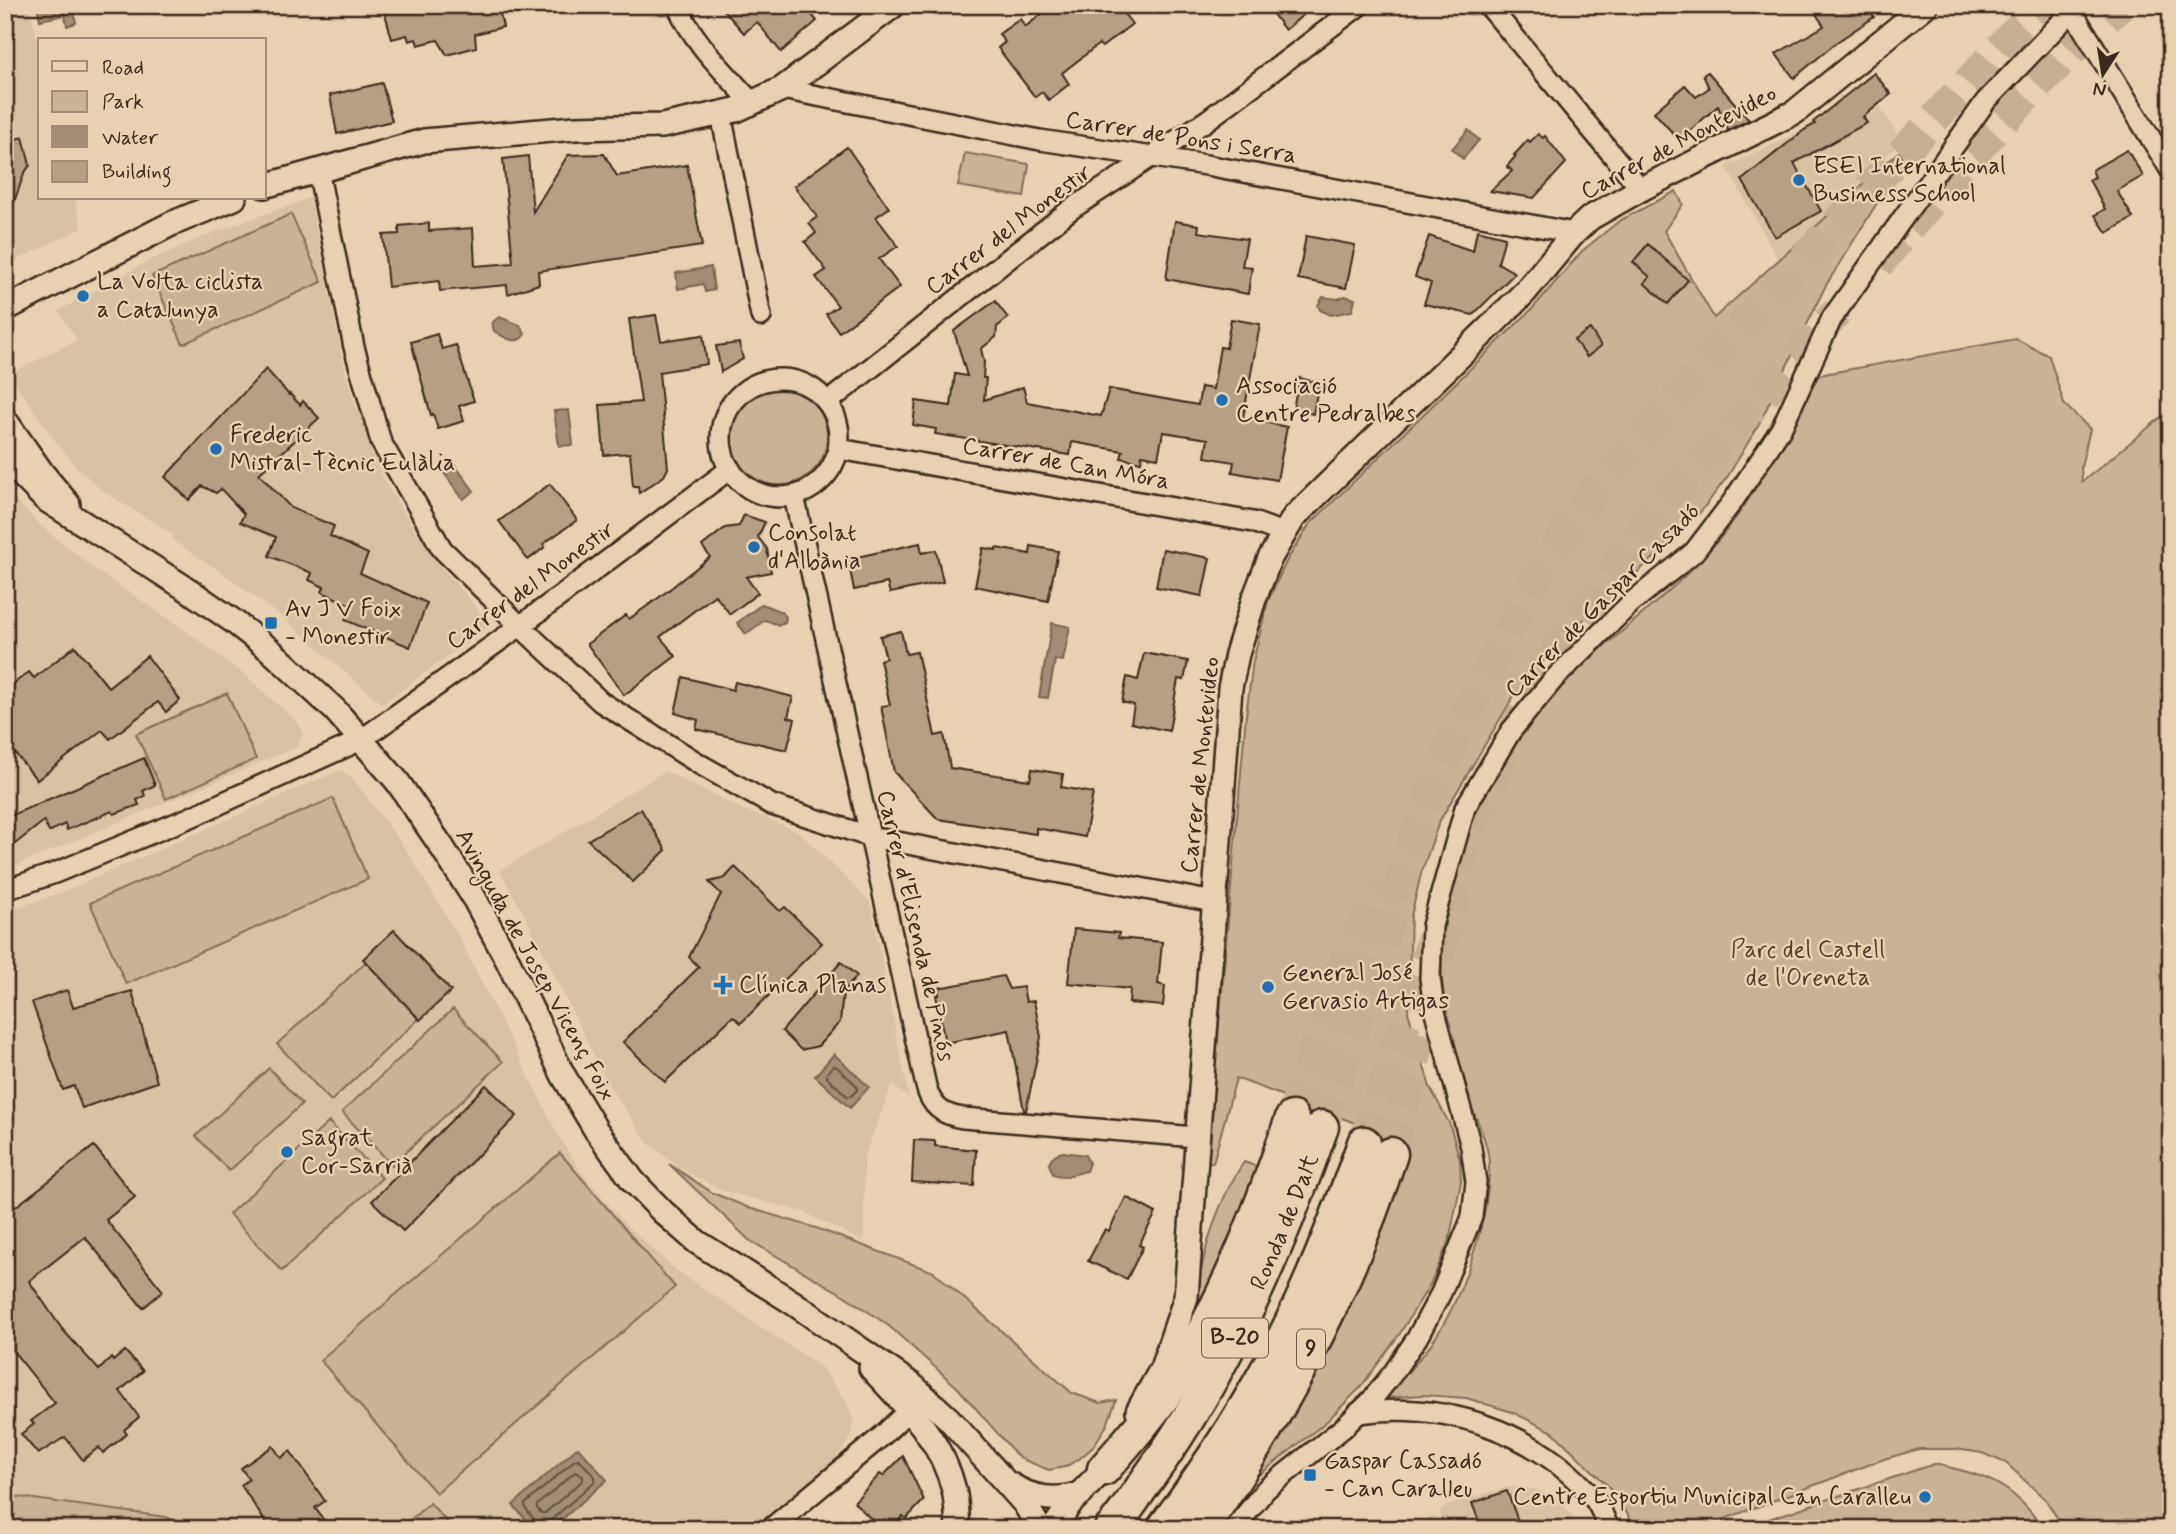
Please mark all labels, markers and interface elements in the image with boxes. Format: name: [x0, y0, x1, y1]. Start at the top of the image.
legend: [38, 38, 266, 200]
north arrow: [2068, 38, 2138, 108]
text: Road: [102, 54, 144, 82]
text: N: [2091, 76, 2109, 103]
street label: Carrer de Montevideo: [1576, 78, 1782, 208]
text: Park: [102, 88, 144, 116]
street label: Carrer de Pons i Serra: [1063, 104, 1299, 172]
text: Water: [102, 124, 158, 152]
place label: ESEI International Business School: [1813, 151, 2006, 210]
street label: Carrer del Monestir: [920, 157, 1098, 303]
text: Building: [102, 158, 172, 188]
marker: ESEI International Business School: [1791, 172, 1807, 188]
place label: La Volta ciclista a Catalunya: [97, 267, 263, 326]
marker: La Volta ciclista a Catalunya: [75, 288, 91, 304]
place label: Associació Centre Pedralbes: [1236, 371, 1416, 430]
marker: Associació Centre Pedralbes: [1214, 392, 1230, 408]
place label: Frederic Mistral-Tècnic Eulàlia: [230, 420, 455, 479]
street label: Carrer de Can Móra: [960, 431, 1172, 497]
marker: Frederic Mistral-Tècnic Eulàlia: [208, 441, 224, 457]
street label: Carrer de Gaspar Casadó: [1499, 497, 1707, 705]
street label: Carrer del Monestir: [441, 515, 621, 657]
place label: Consolat d'Albània: [768, 518, 861, 577]
marker: Consolat d'Albània: [746, 539, 762, 555]
place label: Av J V Foix - Monestir: [285, 594, 401, 653]
marker: Av J V Foix - Monestir: [263, 615, 279, 631]
street label: Carrer de Montevideo: [1174, 655, 1228, 875]
street label: Carrer d'Elisenda de Pinós: [869, 787, 961, 1065]
street label: Avinguda de Josep Vicenç Foix: [446, 824, 623, 1107]
park label: Parc del Castell de l'Oreneta: [1731, 935, 1885, 994]
place label: General José Gervasio Artigas: [1282, 958, 1449, 1017]
place label: Clínica Planas: [739, 970, 887, 1001]
marker: Clínica Planas: [713, 975, 733, 995]
marker: General José Gervasio Artigas: [1260, 979, 1276, 995]
place label: Sagrat Cor-Sarrià: [301, 1123, 413, 1182]
marker: Sagrat Cor-Sarrià: [279, 1144, 295, 1160]
street label: Ronda de Dalt: [1243, 1150, 1326, 1295]
road number: B-20: [1202, 1318, 1268, 1358]
road number: 9: [1297, 1330, 1325, 1368]
place label: Gaspar Cassadó - Can Caralleu: [1324, 1446, 1482, 1505]
marker: Gaspar Cassadó - Can Caralleu: [1302, 1467, 1318, 1483]
place label: Centre Esportiu Municipal Can Caralleu: [1513, 1482, 1911, 1513]
marker: Centre Esportiu Municipal Can Caralleu: [1917, 1489, 1933, 1505]

